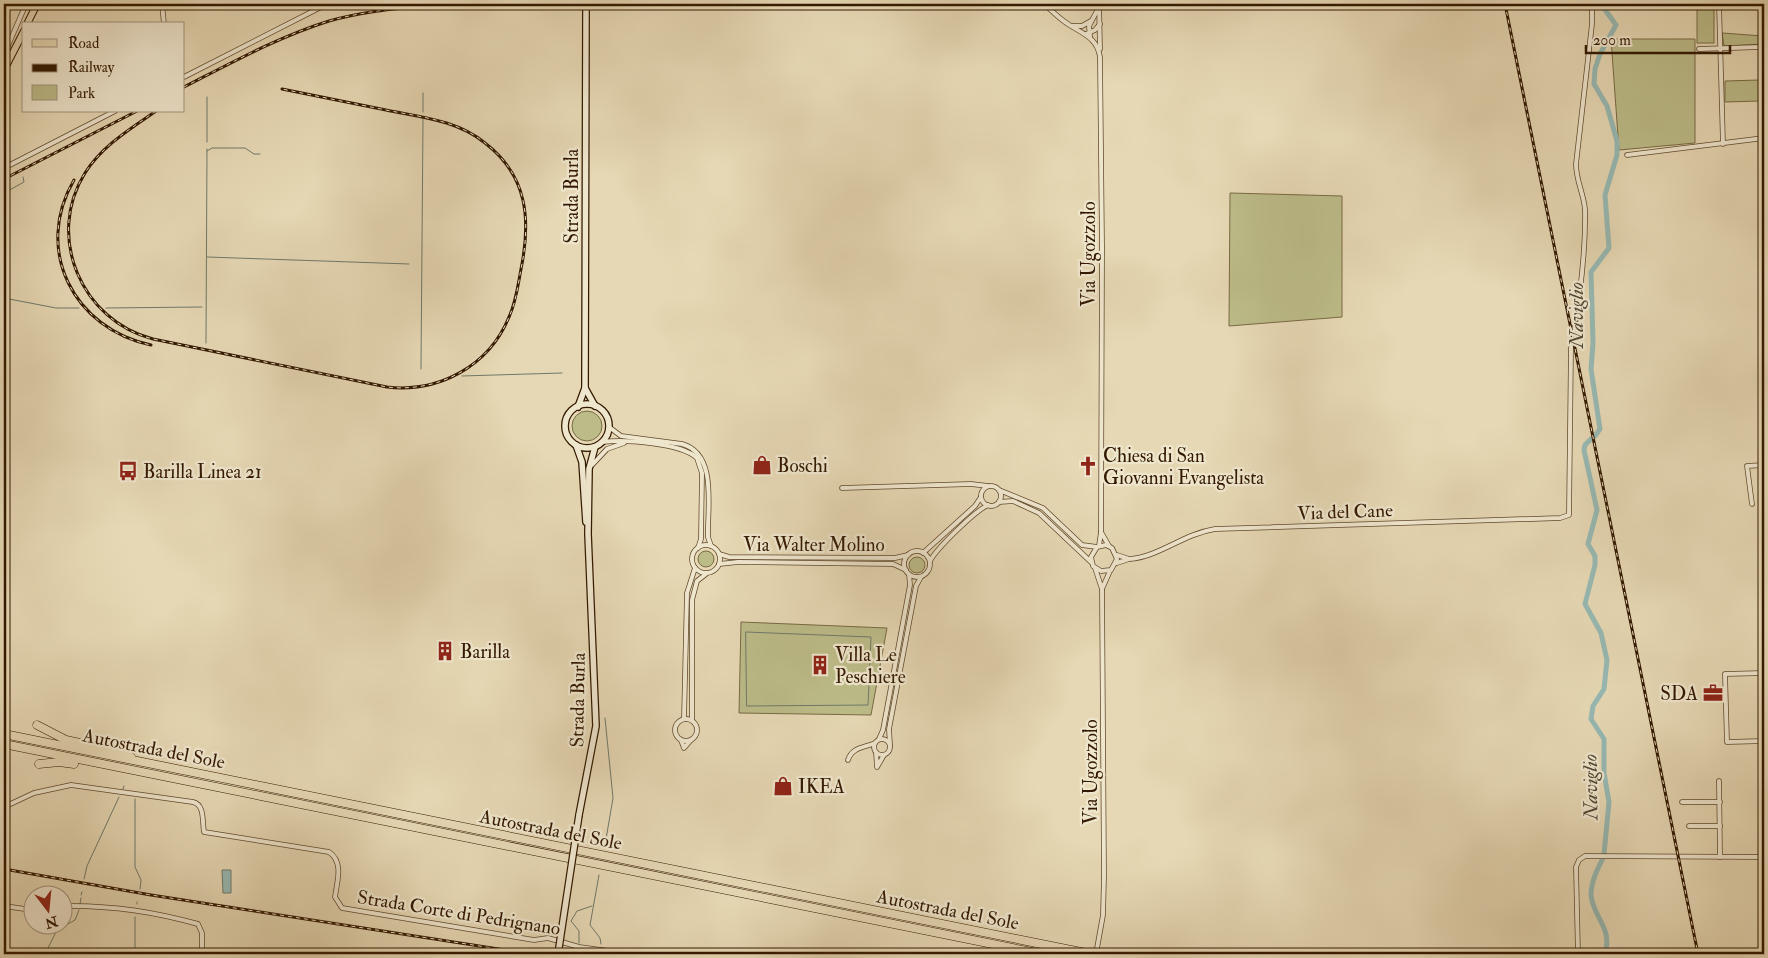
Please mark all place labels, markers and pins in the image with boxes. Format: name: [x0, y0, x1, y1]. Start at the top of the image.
place label: Chiesa di San Giovanni Evangelista: [1103, 444, 1264, 490]
shop icon: Boschi: [751, 454, 773, 476]
place label: Boschi: [777, 454, 828, 478]
church icon: Chiesa di San Giovanni Evangelista: [1077, 455, 1099, 477]
bus stop icon: Barilla Linea 21: [117, 460, 139, 482]
place label: Barilla Linea 21: [143, 460, 262, 484]
building icon: Barilla: [434, 640, 456, 662]
place label: Barilla: [460, 640, 510, 664]
place label: Villa Le Peschiere: [835, 643, 906, 689]
building icon: Villa Le Peschiere: [809, 654, 831, 676]
place label: SDA: [1660, 682, 1698, 706]
office icon: SDA: [1702, 682, 1724, 704]
shop icon: IKEA: [772, 775, 794, 797]
place label: IKEA: [798, 775, 845, 799]

